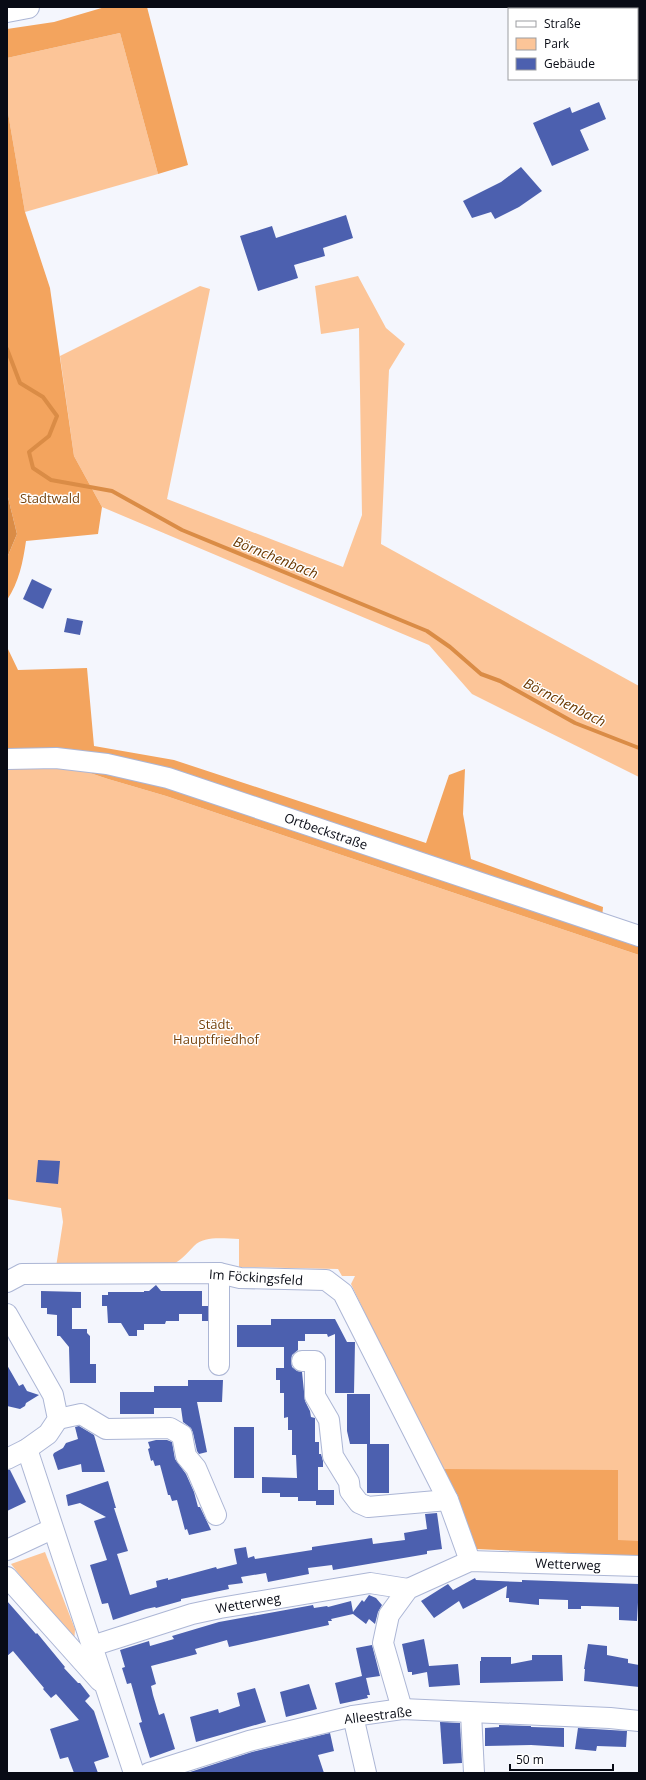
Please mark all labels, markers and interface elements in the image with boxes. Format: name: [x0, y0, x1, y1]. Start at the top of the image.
legend: [508, 8, 638, 80]
text: Straße: [544, 15, 581, 32]
text: Park: [544, 35, 570, 52]
text: Gebäude: [544, 55, 595, 72]
park label: Stadtwald: [20, 489, 80, 507]
water label: Börnchenbach: [231, 531, 321, 583]
water label: Börnchenbach: [521, 673, 609, 731]
street label: Ortbeckstraße: [282, 808, 370, 854]
park label: Städt. Hauptfriedhof: [173, 1015, 260, 1048]
street label: Im Föckingsfeld: [208, 1265, 304, 1289]
street label: Wetterweg: [535, 1554, 601, 1574]
street label: Wetterweg: [214, 1588, 282, 1618]
street label: Alleestraße: [343, 1702, 413, 1728]
scale bar: [510, 1746, 613, 1772]
text: 50 m: [516, 1751, 544, 1768]

